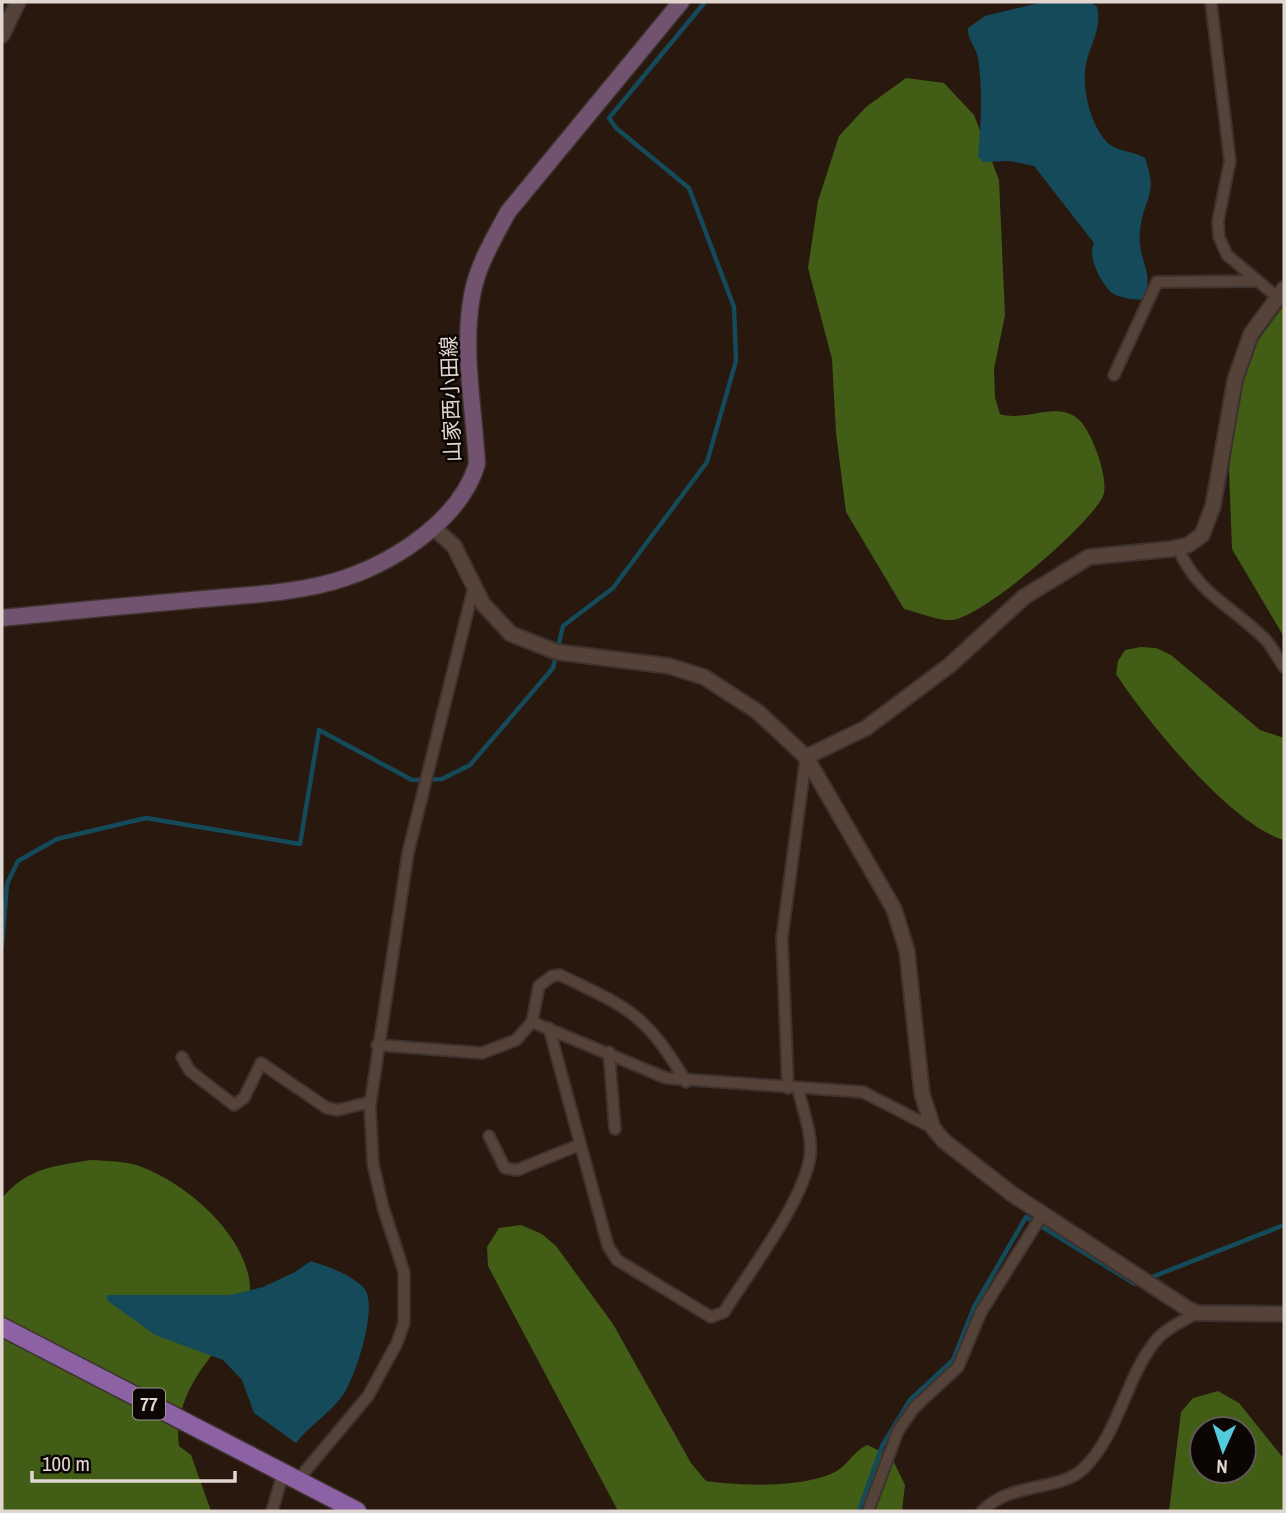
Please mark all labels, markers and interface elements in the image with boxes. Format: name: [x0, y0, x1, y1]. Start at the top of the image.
street label: 山家西小田線: [434, 336, 467, 462]
road number: 77: [133, 1388, 165, 1420]
north arrow: [1188, 1415, 1258, 1485]
scale bar: [32, 1440, 234, 1484]
text: 100 m: [42, 1449, 90, 1478]
text: N: [1216, 1454, 1228, 1480]

